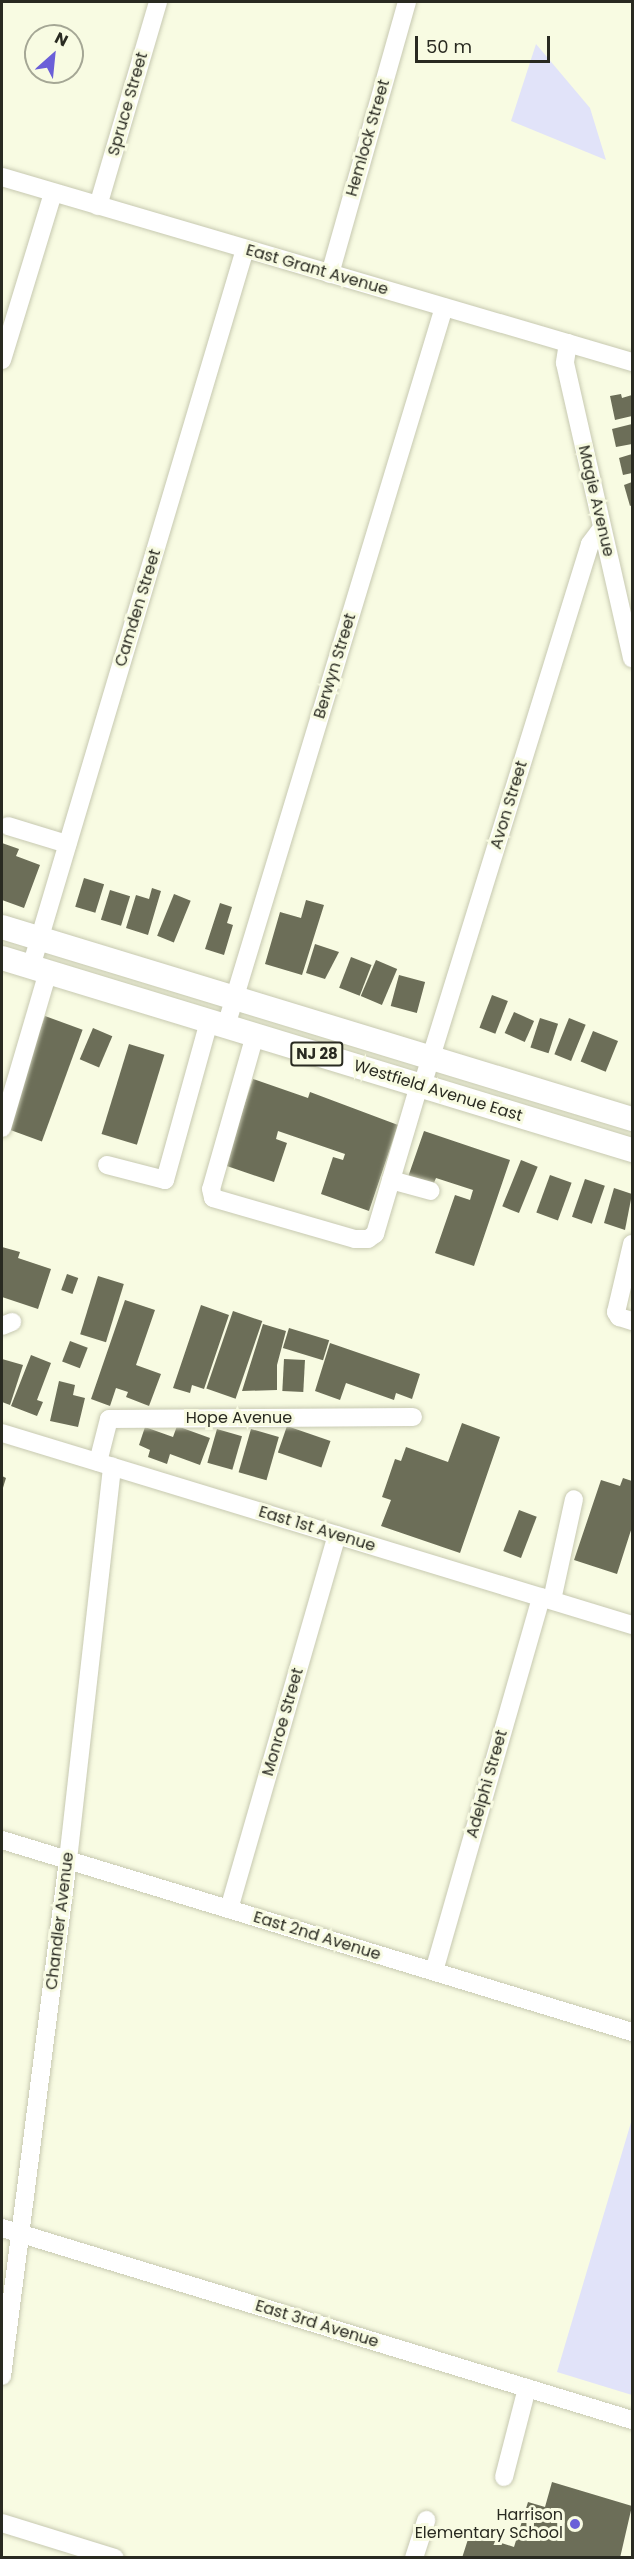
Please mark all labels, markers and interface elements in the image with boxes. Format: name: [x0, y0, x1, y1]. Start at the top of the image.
north arrow: [24, 24, 84, 84]
scale bar: [418, 24, 553, 62]
text: N: [51, 26, 72, 52]
text: 50 m: [426, 34, 472, 59]
street label: Spruce Street: [104, 50, 152, 158]
street label: Hemlock Street: [342, 77, 394, 199]
street label: East Grant Avenue: [244, 240, 390, 300]
street label: Magie Avenue: [574, 443, 618, 559]
street label: Camden Street: [111, 547, 165, 669]
street label: Berwyn Street: [310, 611, 360, 721]
street label: Avon Street: [486, 759, 532, 851]
road number: NJ 28: [290, 1042, 344, 1066]
street label: Westfield Avenue East: [351, 1056, 525, 1126]
street label: Hope Avenue: [186, 1408, 292, 1428]
street label: East 1st Avenue: [256, 1502, 378, 1556]
street label: Monroe Street: [258, 1666, 308, 1778]
street label: Adelphi Street: [462, 1728, 512, 1840]
street label: Chandler Avenue: [42, 1851, 78, 1991]
street label: East 2nd Avenue: [251, 1908, 383, 1964]
street label: East 3rd Avenue: [253, 2296, 381, 2352]
place label: Harrison Elementary School: [415, 2505, 563, 2543]
marker: Harrison Elementary School: [568, 2517, 582, 2531]

